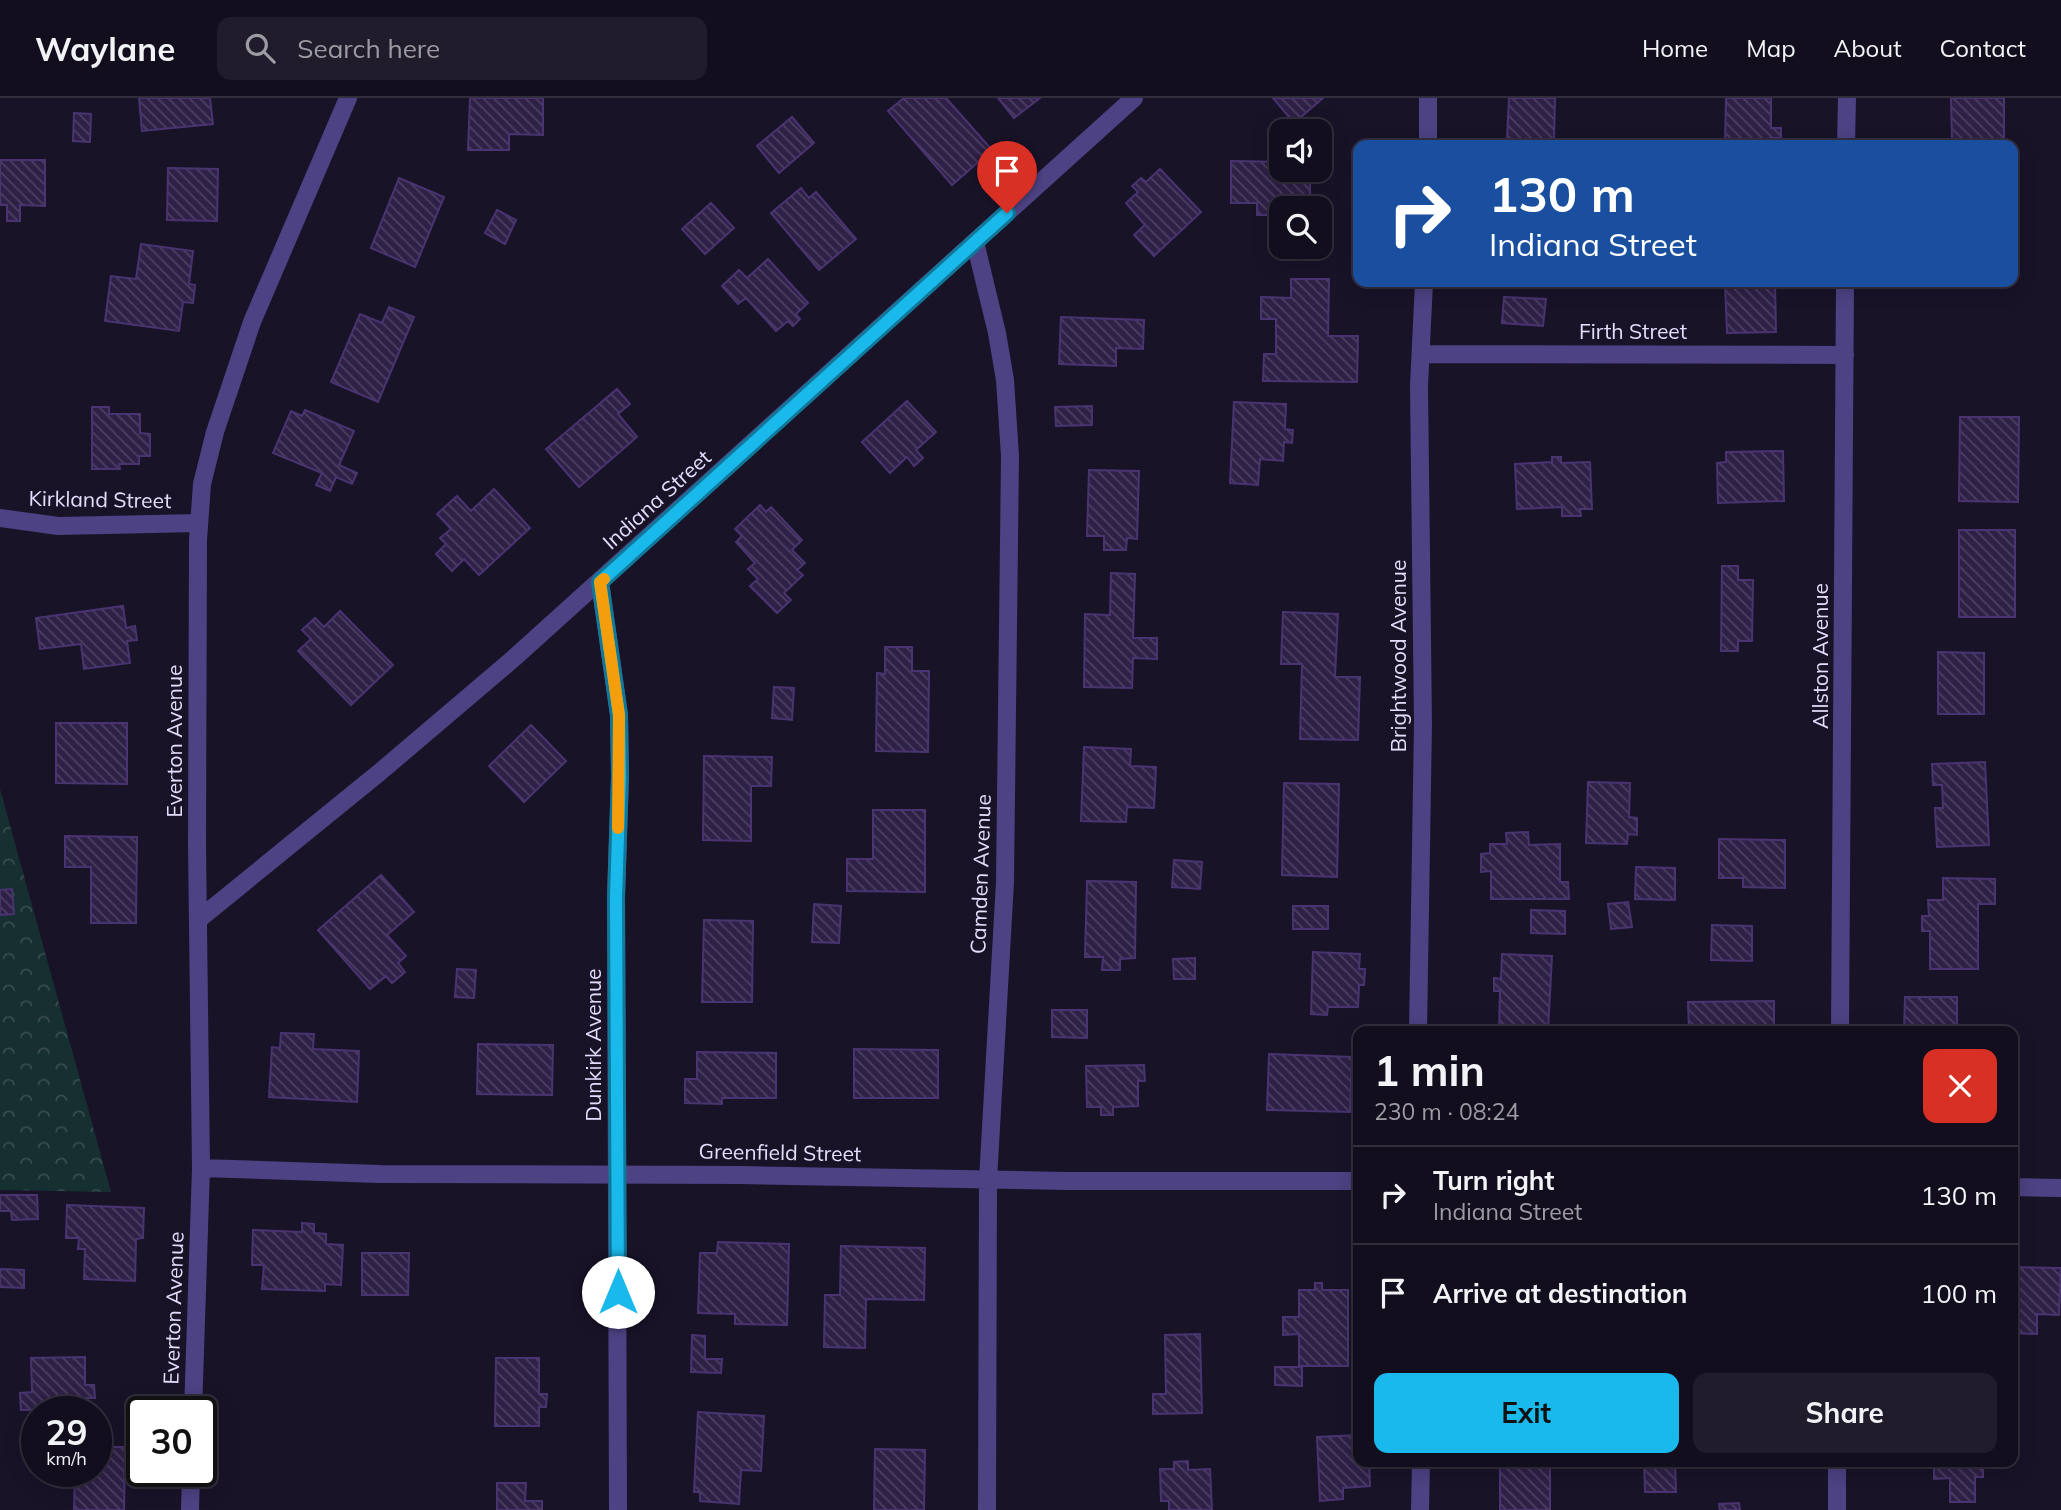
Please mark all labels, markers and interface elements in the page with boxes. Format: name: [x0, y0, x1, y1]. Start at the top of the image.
search box: [217, 17, 707, 80]
text: Waylane: [35, 28, 175, 69]
icon: search: [241, 29, 279, 67]
text: Search here: [297, 32, 440, 65]
text: Home: [1642, 33, 1708, 63]
text: Map: [1746, 33, 1796, 63]
text: About: [1834, 33, 1902, 63]
text: Contact: [1940, 33, 2026, 63]
map controls: [1269, 119, 1332, 259]
button: sound: [1269, 119, 1332, 182]
pin: [977, 141, 1037, 213]
icon: arrive: [988, 152, 1026, 190]
text: 130 m: [1489, 163, 1635, 224]
icon: right: [1374, 168, 1465, 259]
button: search: [1269, 196, 1332, 259]
text: Indiana Street: [1489, 224, 1697, 264]
street label: Firth Street: [1579, 318, 1687, 344]
street label: Indiana Street: [597, 444, 716, 555]
street label: Kirkland Street: [28, 485, 172, 513]
street label: Brightwood Avenue: [1385, 560, 1411, 752]
street label: Allston Avenue: [1807, 583, 1833, 729]
street label: Everton Avenue: [161, 665, 187, 817]
street label: Camden Avenue: [964, 794, 996, 954]
street label: Dunkirk Avenue: [580, 969, 606, 1122]
text: 1 min: [1374, 1044, 1485, 1097]
button: close: [1923, 1049, 1997, 1123]
text: 230 m · 08:24: [1374, 1097, 1519, 1126]
street label: Greenfield Street: [698, 1138, 862, 1166]
text: Turn right: [1433, 1164, 1554, 1197]
icon: right: [1374, 1176, 1412, 1214]
text: 130 m: [1921, 1179, 1997, 1212]
text: Indiana Street: [1433, 1197, 1582, 1226]
street label: Everton Avenue: [157, 1231, 189, 1385]
position arrow: [581, 1255, 655, 1329]
icon: arrive: [1374, 1274, 1412, 1312]
text: Arrive at destination: [1433, 1277, 1688, 1310]
text: 100 m: [1921, 1277, 1997, 1310]
button: Exit: [1374, 1373, 1679, 1453]
button: Share: [1693, 1373, 1997, 1453]
speed limit sign: 30: [126, 1396, 217, 1487]
text: 29: [45, 1410, 88, 1454]
text: km/h: [46, 1447, 87, 1470]

